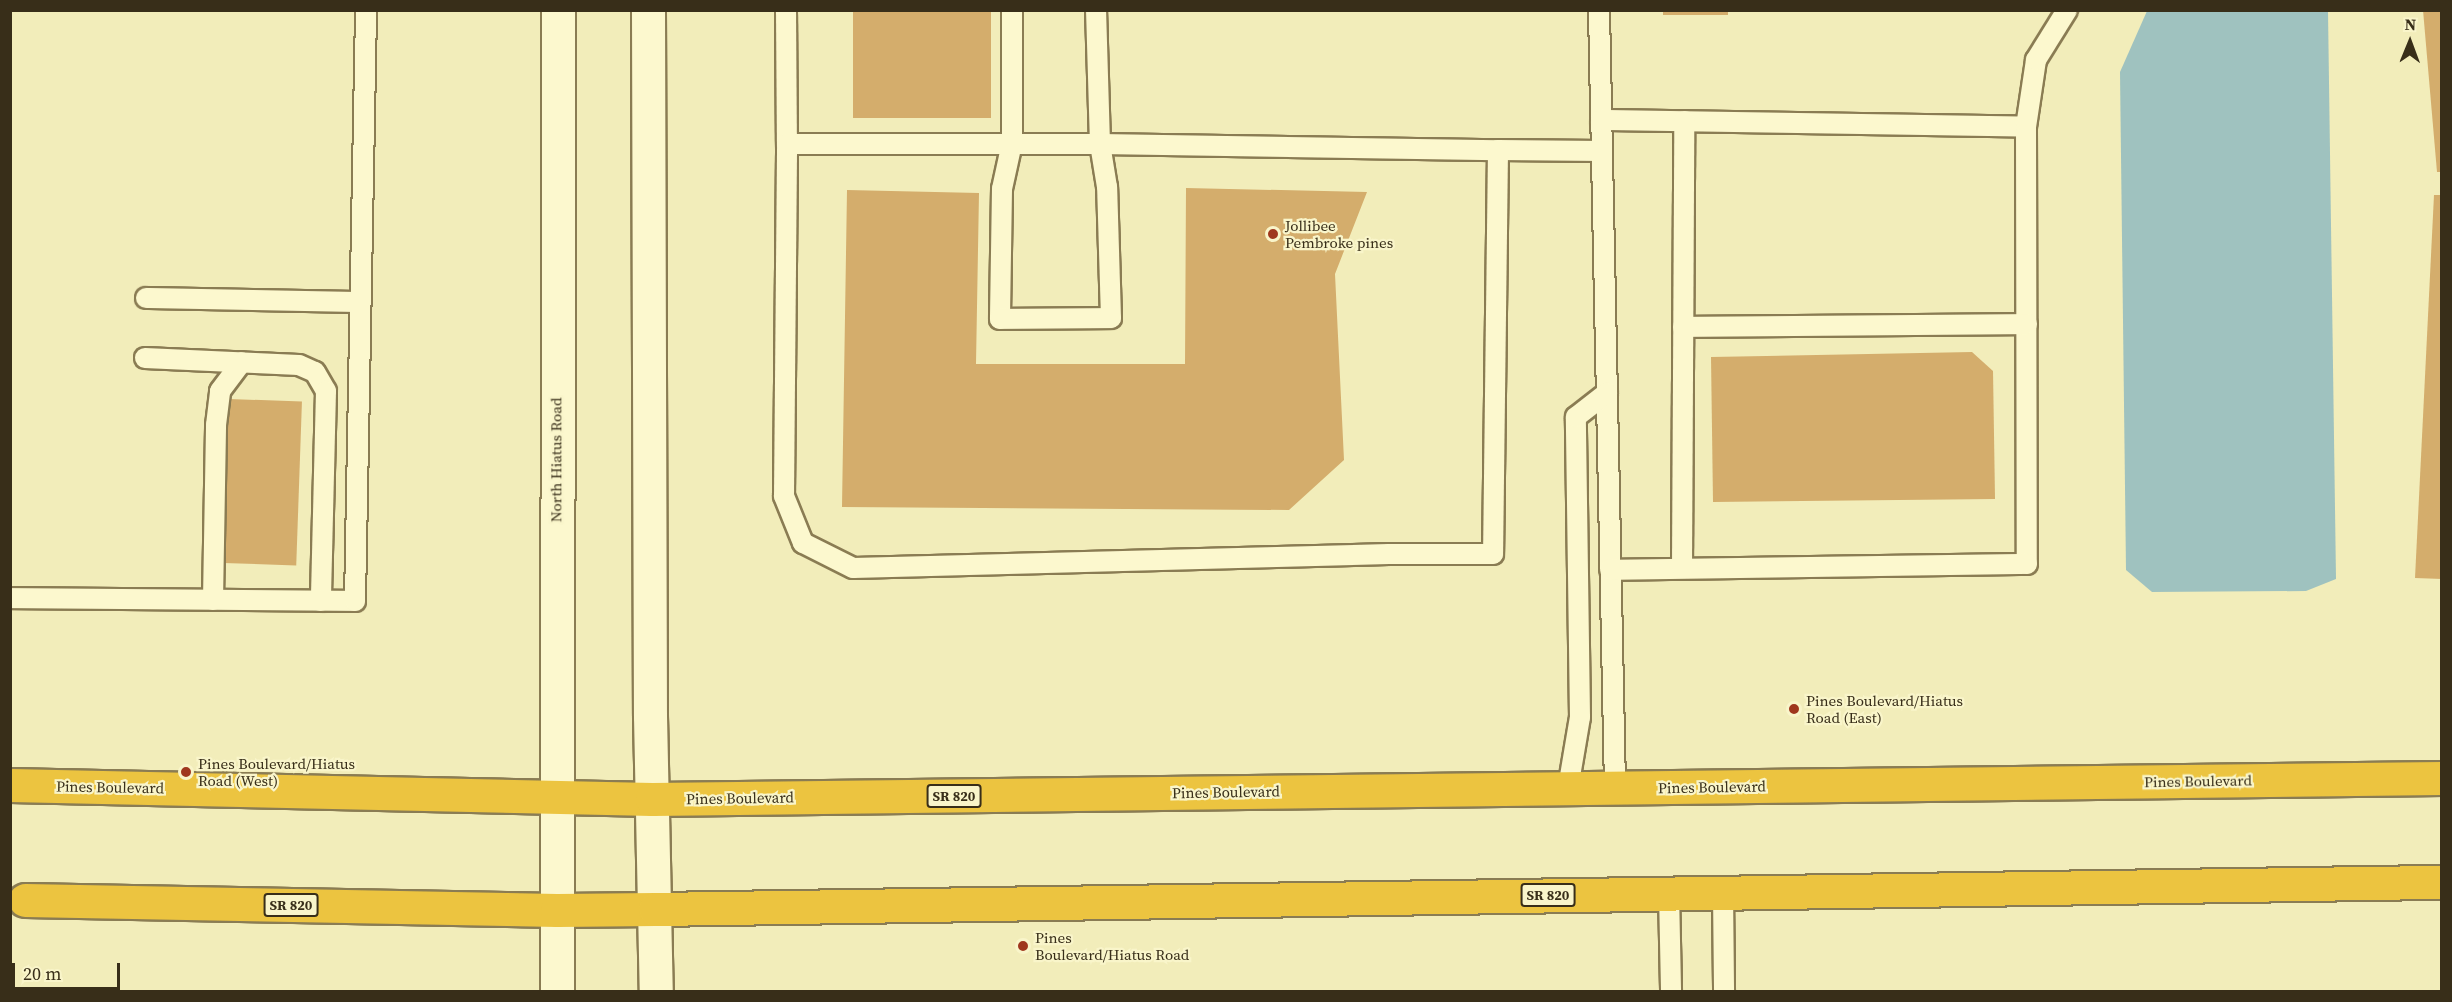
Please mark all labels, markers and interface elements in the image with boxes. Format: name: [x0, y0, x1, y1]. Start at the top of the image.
north arrow: [2380, 12, 2440, 72]
text: N: [2404, 13, 2416, 35]
place label: Jollibee Pembroke pines: [1285, 216, 1393, 251]
marker: Jollibee Pembroke pines: [1266, 227, 1280, 241]
street label: North Hiatus Road: [547, 398, 565, 522]
place label: Pines Boulevard/Hiatus Road (East): [1806, 691, 1963, 726]
marker: Pines Boulevard/Hiatus Road (East): [1787, 702, 1801, 716]
place label: Pines Boulevard/Hiatus Road (West): [198, 754, 355, 789]
marker: Pines Boulevard/Hiatus Road (West): [179, 765, 193, 779]
street label: Pines Boulevard: [2144, 771, 2252, 791]
street label: Pines Boulevard: [56, 777, 164, 797]
street label: Pines Boulevard: [1658, 777, 1766, 797]
street label: Pines Boulevard: [1172, 782, 1280, 802]
road number: SR 820: [926, 785, 982, 807]
street label: Pines Boulevard: [686, 788, 794, 808]
road number: SR 820: [1520, 884, 1576, 906]
road number: SR 820: [262, 894, 320, 916]
place label: Pines Boulevard/Hiatus Road: [1035, 928, 1189, 963]
marker: Pines Boulevard/Hiatus Road: [1016, 939, 1030, 953]
scale bar: [15, 951, 123, 989]
text: 20 m: [23, 961, 61, 986]

